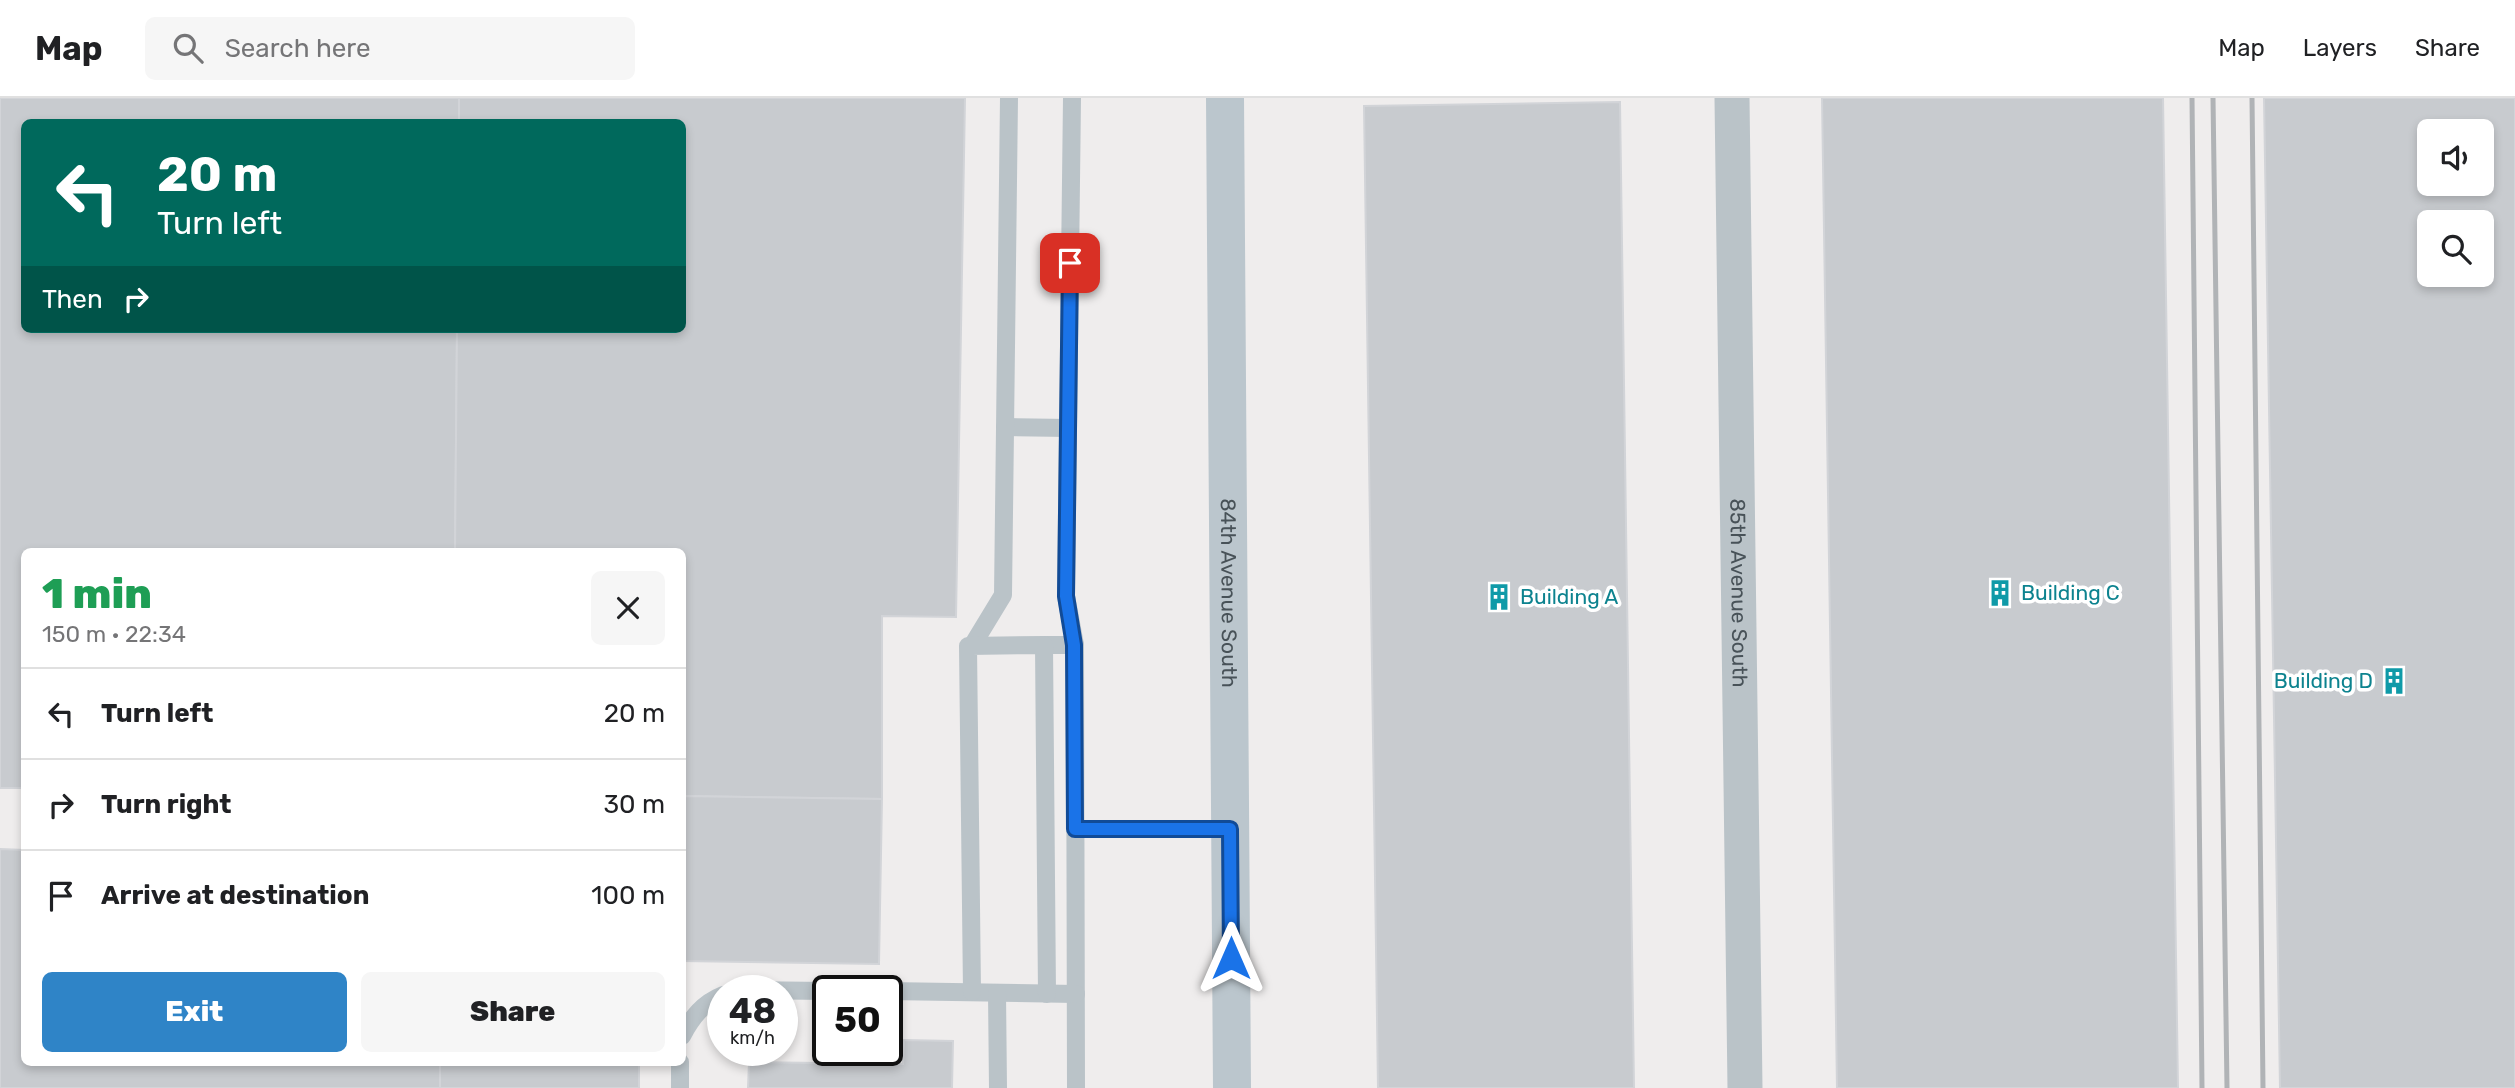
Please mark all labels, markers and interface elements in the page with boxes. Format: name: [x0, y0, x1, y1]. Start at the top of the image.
search box: [145, 17, 635, 80]
text: Map: [35, 29, 103, 68]
icon: search: [169, 29, 207, 67]
text: Search here: [225, 33, 370, 64]
text: Map: [2218, 34, 2265, 62]
text: Layers: [2303, 34, 2377, 62]
text: Share: [2415, 34, 2480, 62]
map controls: [2417, 119, 2494, 287]
button: sound: [2417, 119, 2494, 196]
text: 20 m: [157, 145, 278, 203]
icon: left: [42, 147, 133, 238]
text: Turn left: [157, 204, 282, 242]
button: search: [2417, 210, 2494, 287]
pin: [1040, 233, 1100, 293]
icon: arrive: [1051, 244, 1089, 282]
icon: right: [117, 280, 155, 318]
text: Then: [42, 284, 103, 315]
street label: 84th Avenue South: [1216, 498, 1242, 688]
street label: 85th Avenue South: [1725, 498, 1753, 688]
text: 1 min: [42, 569, 152, 619]
button: close: [591, 571, 665, 645]
building icon: Building C: [1985, 578, 2015, 608]
place label: Building C: [2021, 580, 2120, 605]
building icon: Building A: [1484, 582, 1514, 612]
place label: Building A: [1520, 584, 1618, 609]
text: 150 m · 22:34: [42, 620, 186, 648]
building icon: Building D: [2379, 666, 2409, 696]
place label: Building D: [2274, 668, 2373, 693]
icon: left: [42, 695, 80, 733]
text: Turn left: [101, 698, 213, 729]
text: 20 m: [604, 698, 665, 729]
icon: right: [42, 786, 80, 824]
text: Turn right: [101, 789, 231, 820]
text: 30 m: [603, 789, 665, 820]
icon: arrive: [42, 877, 80, 915]
text: Arrive at destination: [101, 880, 369, 911]
text: 100 m: [591, 880, 665, 911]
position arrow: [1194, 921, 1268, 995]
button: Exit: [42, 972, 347, 1052]
button: Share: [361, 972, 665, 1052]
speed limit sign: 50: [812, 975, 903, 1066]
text: 48: [729, 990, 776, 1032]
text: km/h: [730, 1027, 775, 1049]

